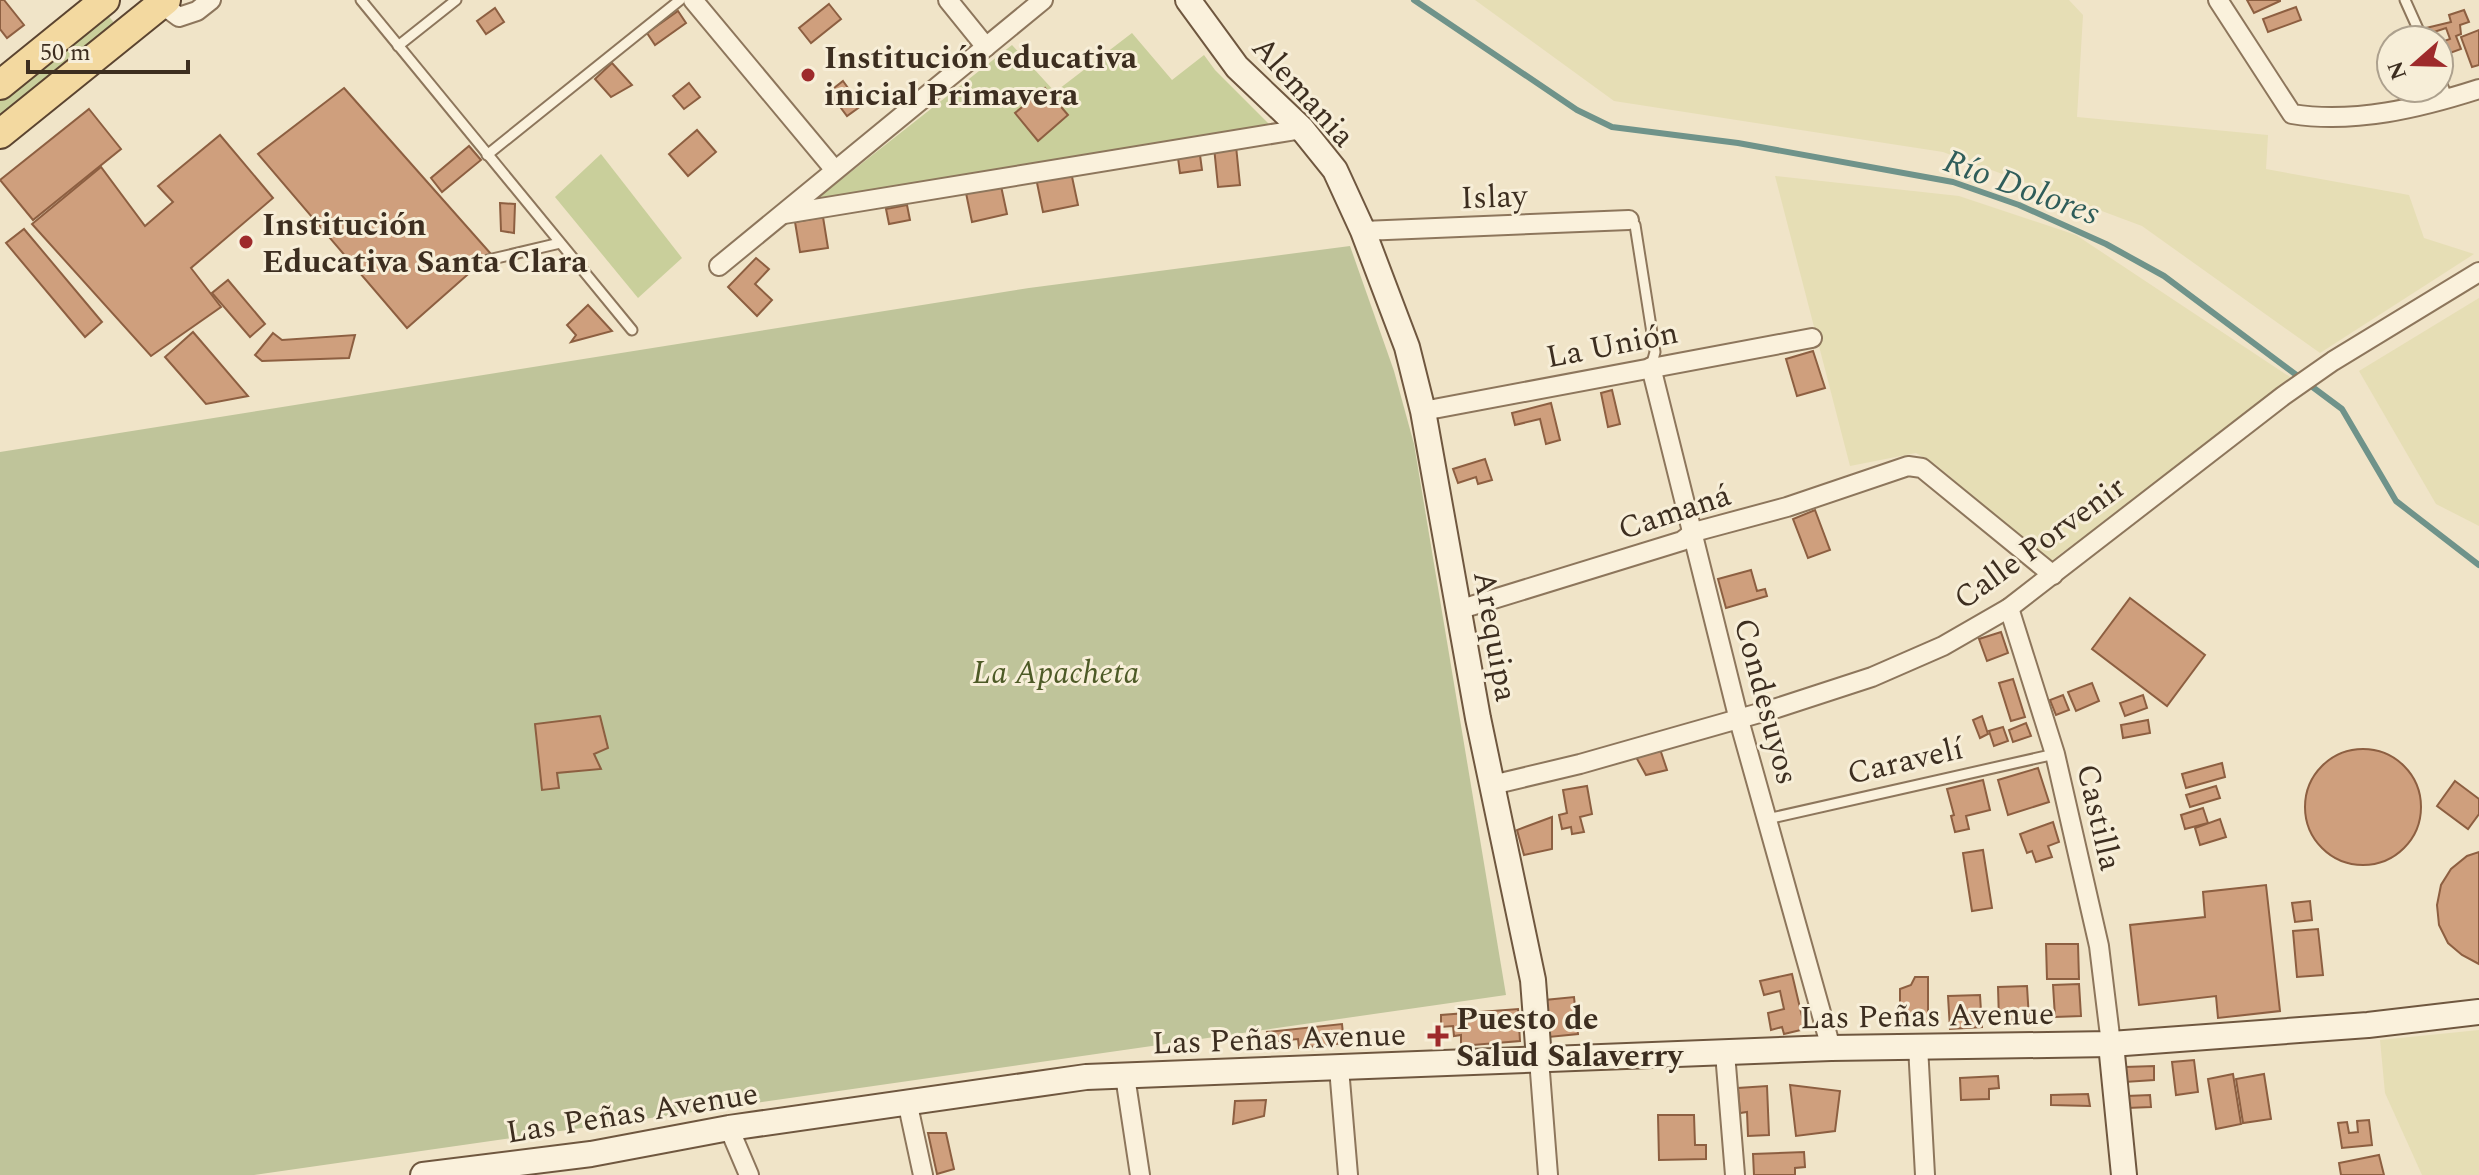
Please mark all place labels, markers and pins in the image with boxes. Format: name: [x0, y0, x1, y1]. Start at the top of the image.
place label: Institución educativa inicial Primavera: [824, 34, 1138, 120]
marker: Institución educativa inicial Primavera: [799, 66, 817, 84]
place label: Institución Educativa Santa Clara: [262, 201, 588, 287]
marker: Institución Educativa Santa Clara: [237, 233, 255, 251]
place label: Puesto de Salud Salaverry: [1456, 995, 1685, 1081]
marker: Puesto de Salud Salaverry: [1427, 1025, 1449, 1047]

